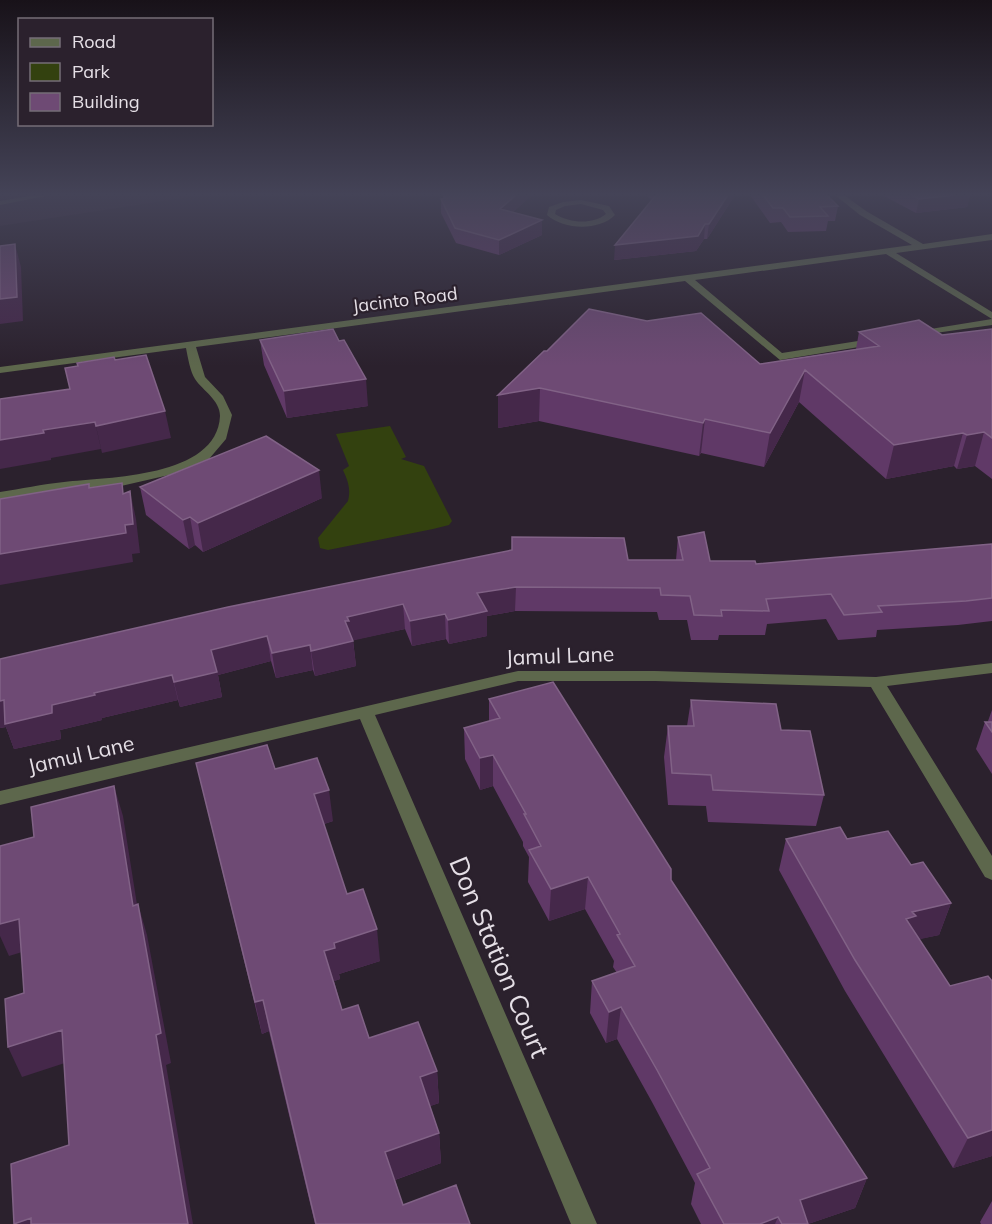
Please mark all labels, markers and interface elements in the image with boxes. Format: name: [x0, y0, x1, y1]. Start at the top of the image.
legend: [18, 18, 213, 126]
text: Road: [72, 30, 116, 53]
text: Park: [72, 60, 111, 83]
text: Building: [72, 90, 140, 113]
street label: Jacinto Road: [351, 282, 459, 317]
street label: Jamul Lane: [505, 640, 615, 670]
street label: Jamul Lane: [25, 729, 136, 779]
street label: Don Station Court: [442, 851, 557, 1062]

